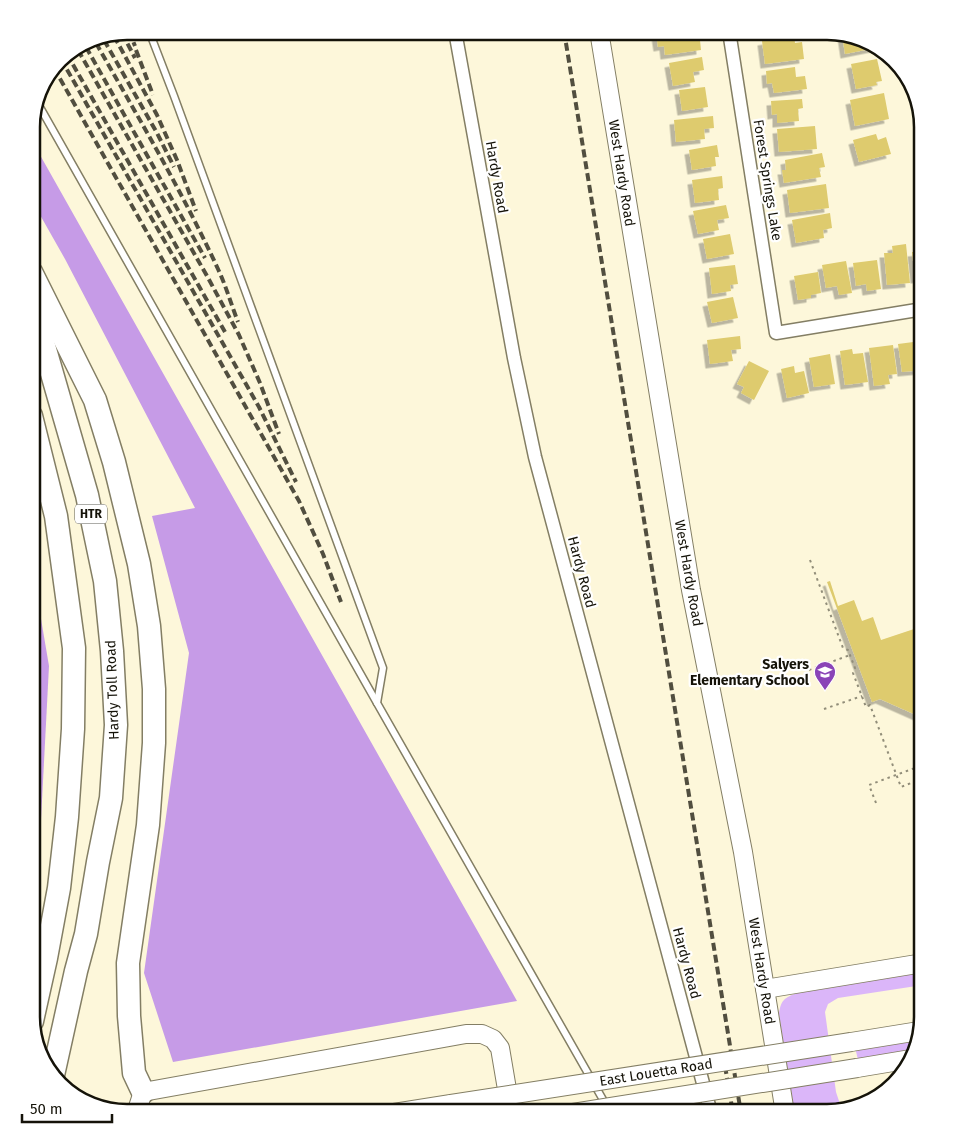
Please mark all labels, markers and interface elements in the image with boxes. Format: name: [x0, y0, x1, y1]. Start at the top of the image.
street label: Forest Springs Lake: [750, 118, 785, 242]
street label: West Hardy Road: [605, 119, 638, 228]
street label: Hardy Road: [482, 139, 511, 215]
road number: HTR: [75, 504, 107, 524]
street label: West Hardy Road: [671, 519, 706, 628]
street label: Hardy Road: [564, 534, 599, 610]
street label: Hardy Toll Road: [102, 640, 123, 740]
place label: Salyers Elementary School: [690, 656, 810, 689]
school or university icon: Salyers Elementary School: [813, 660, 837, 691]
street label: West Hardy Road: [745, 917, 778, 1026]
street label: Hardy Road: [669, 925, 704, 1001]
street label: East Louetta Road: [598, 1055, 714, 1090]
scale bar: [22, 1092, 112, 1124]
text: 50 m: [30, 1100, 63, 1118]

